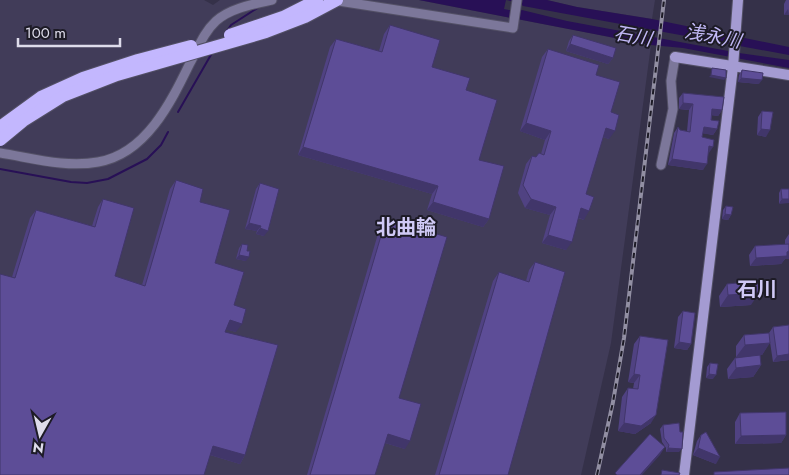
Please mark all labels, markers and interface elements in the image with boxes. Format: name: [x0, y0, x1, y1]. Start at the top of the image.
scale bar: [18, 15, 120, 47]
water label: 浅永川: [682, 17, 746, 55]
water label: 石川: [612, 19, 656, 53]
text: 100 m: [25, 22, 66, 44]
district label: 北曲輪: [376, 213, 436, 242]
district label: 石川: [737, 275, 777, 304]
north arrow: [15, 410, 65, 460]
text: N: [31, 437, 45, 459]

